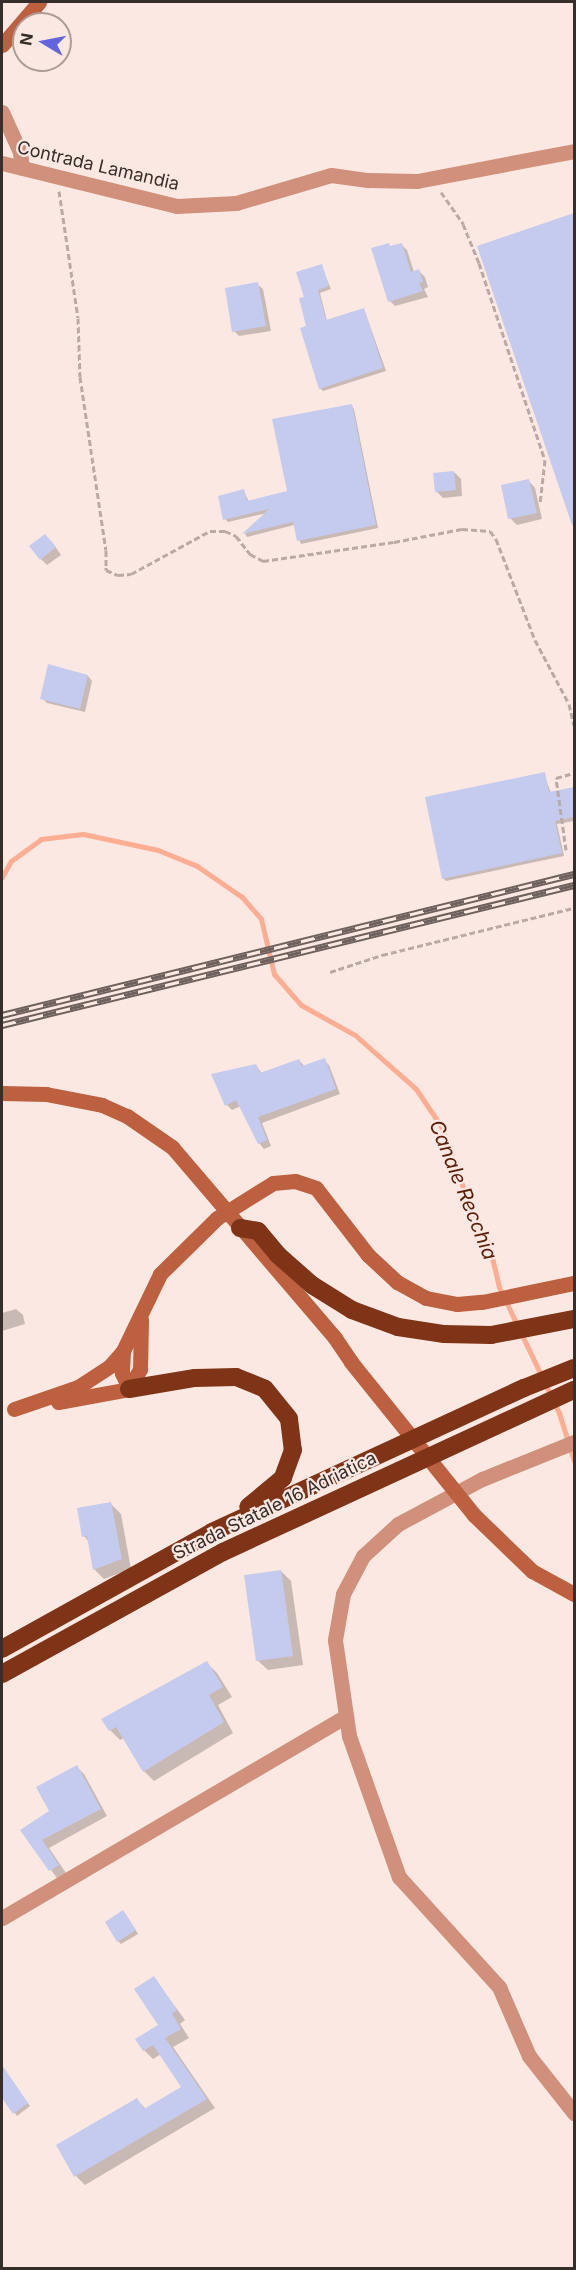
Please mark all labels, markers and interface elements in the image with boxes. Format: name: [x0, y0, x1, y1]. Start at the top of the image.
north arrow: [12, 12, 72, 72]
text: N: [15, 31, 37, 47]
street label: Contrada Lamandia: [15, 137, 181, 195]
water label: Canale Recchia: [424, 1116, 502, 1264]
street label: Strada Statale 16 Adriatica: [170, 1447, 380, 1565]

